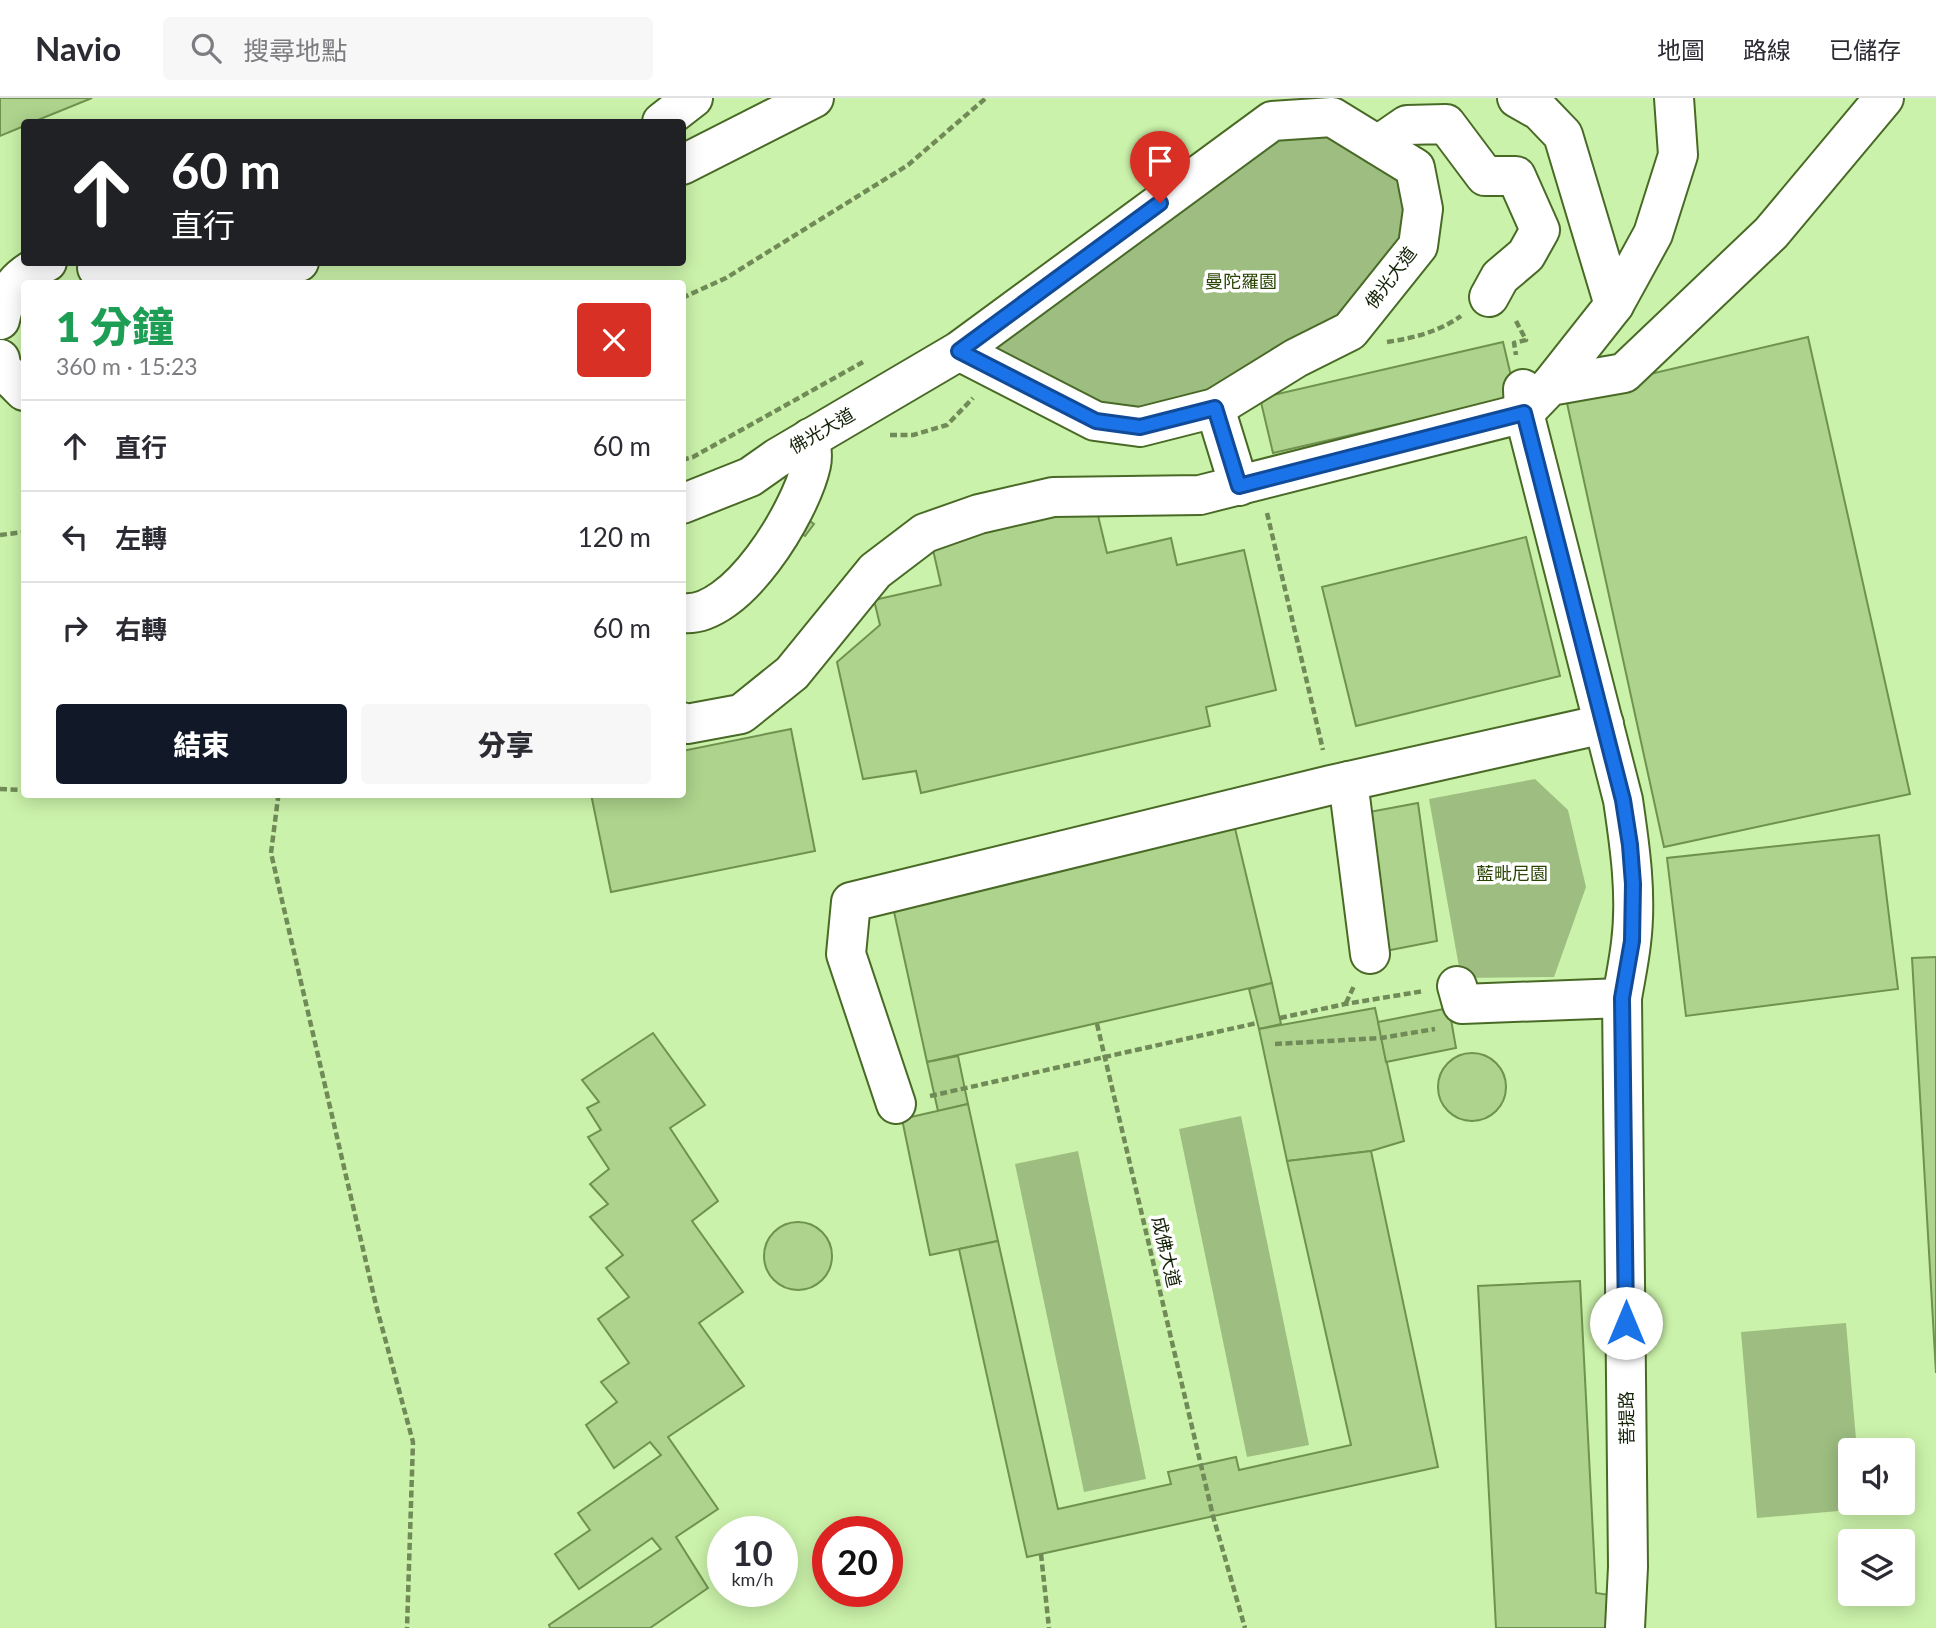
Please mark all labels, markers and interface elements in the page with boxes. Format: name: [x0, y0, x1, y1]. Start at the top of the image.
search box: [163, 17, 653, 80]
text: Navio: [35, 28, 121, 68]
icon: search: [187, 29, 225, 67]
text: 搜尋地點: [243, 34, 347, 66]
text: 地圖: [1657, 35, 1705, 64]
text: 路線: [1743, 35, 1791, 64]
text: 已儲存: [1829, 35, 1901, 64]
pin: [1130, 131, 1190, 203]
text: 60 m: [171, 141, 281, 199]
icon: arrive: [1141, 142, 1179, 180]
icon: ahead: [56, 147, 147, 238]
text: 直行: [171, 205, 235, 244]
street label: 佛光大道: [1360, 242, 1421, 313]
park label: 曼陀羅園: [1205, 270, 1277, 292]
text: 1 分鐘: [56, 301, 174, 351]
button: close: [577, 303, 651, 377]
text: 360 m · 15:23: [56, 352, 198, 380]
street label: 佛光大道: [785, 403, 858, 458]
icon: ahead: [56, 427, 94, 465]
text: 60 m: [593, 430, 651, 462]
text: 直行: [115, 431, 167, 463]
icon: left: [56, 518, 94, 556]
text: 120 m: [578, 521, 651, 553]
text: 左轉: [115, 522, 167, 554]
icon: right: [56, 609, 94, 647]
text: 60 m: [593, 612, 651, 644]
text: 右轉: [115, 613, 167, 645]
button: 結束: [56, 704, 347, 784]
button: 分享: [361, 704, 651, 784]
park label: 藍毗尼園: [1476, 862, 1548, 884]
street label: 成佛大道: [1148, 1214, 1186, 1289]
position arrow: [1589, 1286, 1663, 1360]
street label: 菩提路: [1615, 1391, 1637, 1445]
map controls: [1838, 1438, 1915, 1606]
button: sound: [1838, 1438, 1915, 1515]
speed limit sign: 20: [812, 1516, 903, 1607]
button: layers: [1838, 1529, 1915, 1606]
text: 10: [732, 1531, 773, 1573]
text: km/h: [731, 1568, 774, 1590]

